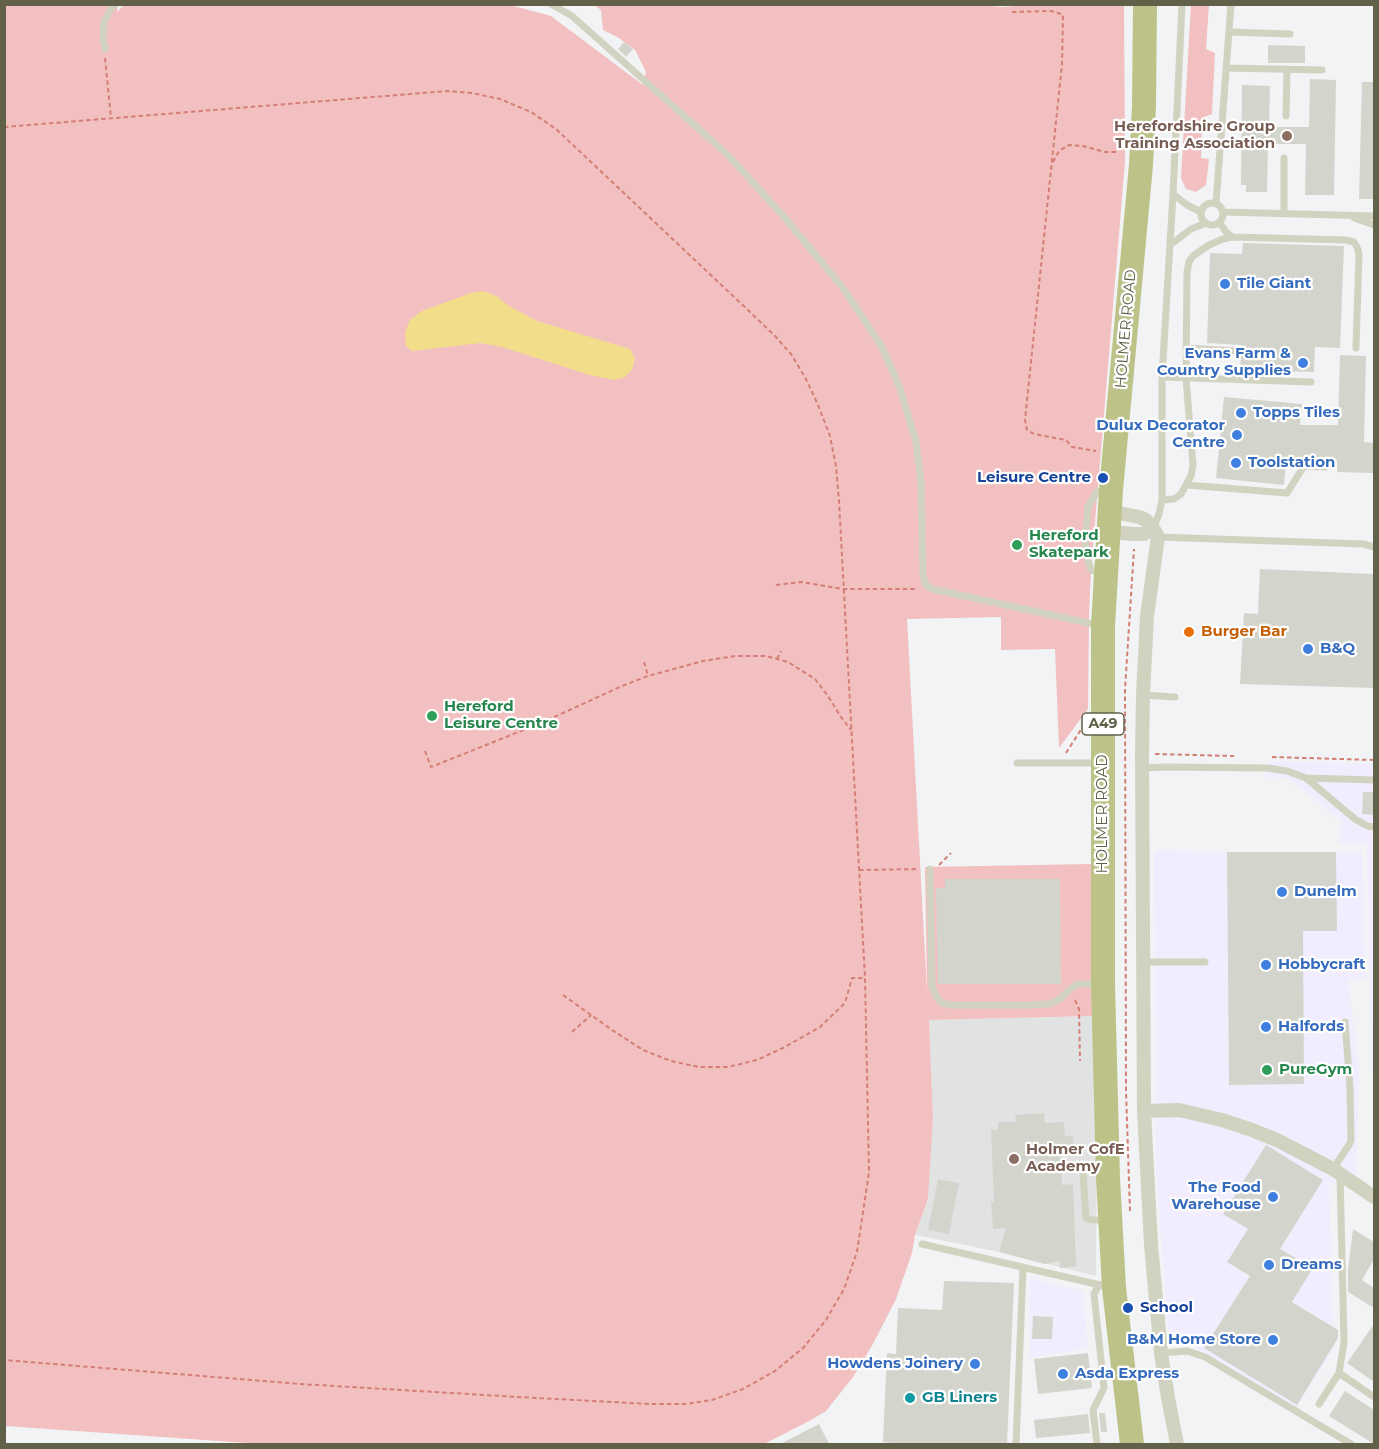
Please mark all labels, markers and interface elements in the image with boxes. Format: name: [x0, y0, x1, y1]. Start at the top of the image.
place label: Herefordshire Group Training Association: [1114, 118, 1275, 153]
marker: Herefordshire Group Training Association: [1280, 129, 1294, 143]
street label: HOLMER ROAD: [1112, 269, 1140, 389]
place label: Tile Giant: [1237, 275, 1311, 293]
marker: Tile Giant: [1218, 277, 1232, 291]
place label: Evans Farm & Country Supplies: [1157, 345, 1291, 380]
marker: Evans Farm & Country Supplies: [1296, 356, 1310, 370]
place label: Topps Tiles: [1253, 404, 1340, 422]
marker: Topps Tiles: [1234, 406, 1248, 420]
place label: Dulux Decorator Centre: [1096, 417, 1225, 452]
marker: Dulux Decorator Centre: [1230, 428, 1244, 442]
place label: Toolstation: [1248, 454, 1335, 472]
marker: Toolstation: [1229, 456, 1243, 470]
place label: Leisure Centre: [977, 469, 1091, 487]
marker: Leisure Centre: [1096, 471, 1110, 485]
place label: Hereford Skatepark: [1029, 527, 1109, 562]
marker: Hereford Skatepark: [1010, 538, 1024, 552]
place label: Burger Bar: [1201, 623, 1287, 641]
marker: Burger Bar: [1182, 625, 1196, 639]
place label: B&Q: [1320, 640, 1355, 658]
marker: B&Q: [1301, 642, 1315, 656]
place label: Hereford Leisure Centre: [444, 698, 558, 733]
marker: Hereford Leisure Centre: [425, 709, 439, 723]
road number: A49: [1082, 713, 1124, 735]
street label: HOLMER ROAD: [1094, 754, 1112, 874]
place label: Dunelm: [1294, 883, 1357, 901]
marker: Dunelm: [1275, 885, 1289, 899]
place label: Hobbycraft: [1278, 956, 1365, 974]
marker: Hobbycraft: [1259, 958, 1273, 972]
place label: Halfords: [1278, 1018, 1344, 1036]
marker: Halfords: [1259, 1020, 1273, 1034]
place label: PureGym: [1279, 1061, 1352, 1079]
marker: PureGym: [1260, 1063, 1274, 1077]
place label: Holmer CofE Academy: [1026, 1141, 1125, 1176]
marker: Holmer CofE Academy: [1007, 1152, 1021, 1166]
place label: The Food Warehouse: [1171, 1179, 1261, 1214]
marker: The Food Warehouse: [1266, 1190, 1280, 1204]
place label: Dreams: [1281, 1256, 1342, 1274]
marker: Dreams: [1262, 1258, 1276, 1272]
place label: School: [1140, 1299, 1193, 1317]
marker: School: [1121, 1301, 1135, 1315]
place label: B&M Home Store: [1127, 1331, 1261, 1349]
marker: B&M Home Store: [1266, 1333, 1280, 1347]
place label: Howdens Joinery: [827, 1355, 963, 1373]
marker: Howdens Joinery: [968, 1357, 982, 1371]
place label: Asda Express: [1075, 1365, 1179, 1383]
marker: Asda Express: [1056, 1367, 1070, 1381]
place label: GB Liners: [922, 1389, 997, 1407]
marker: GB Liners: [903, 1391, 917, 1405]

